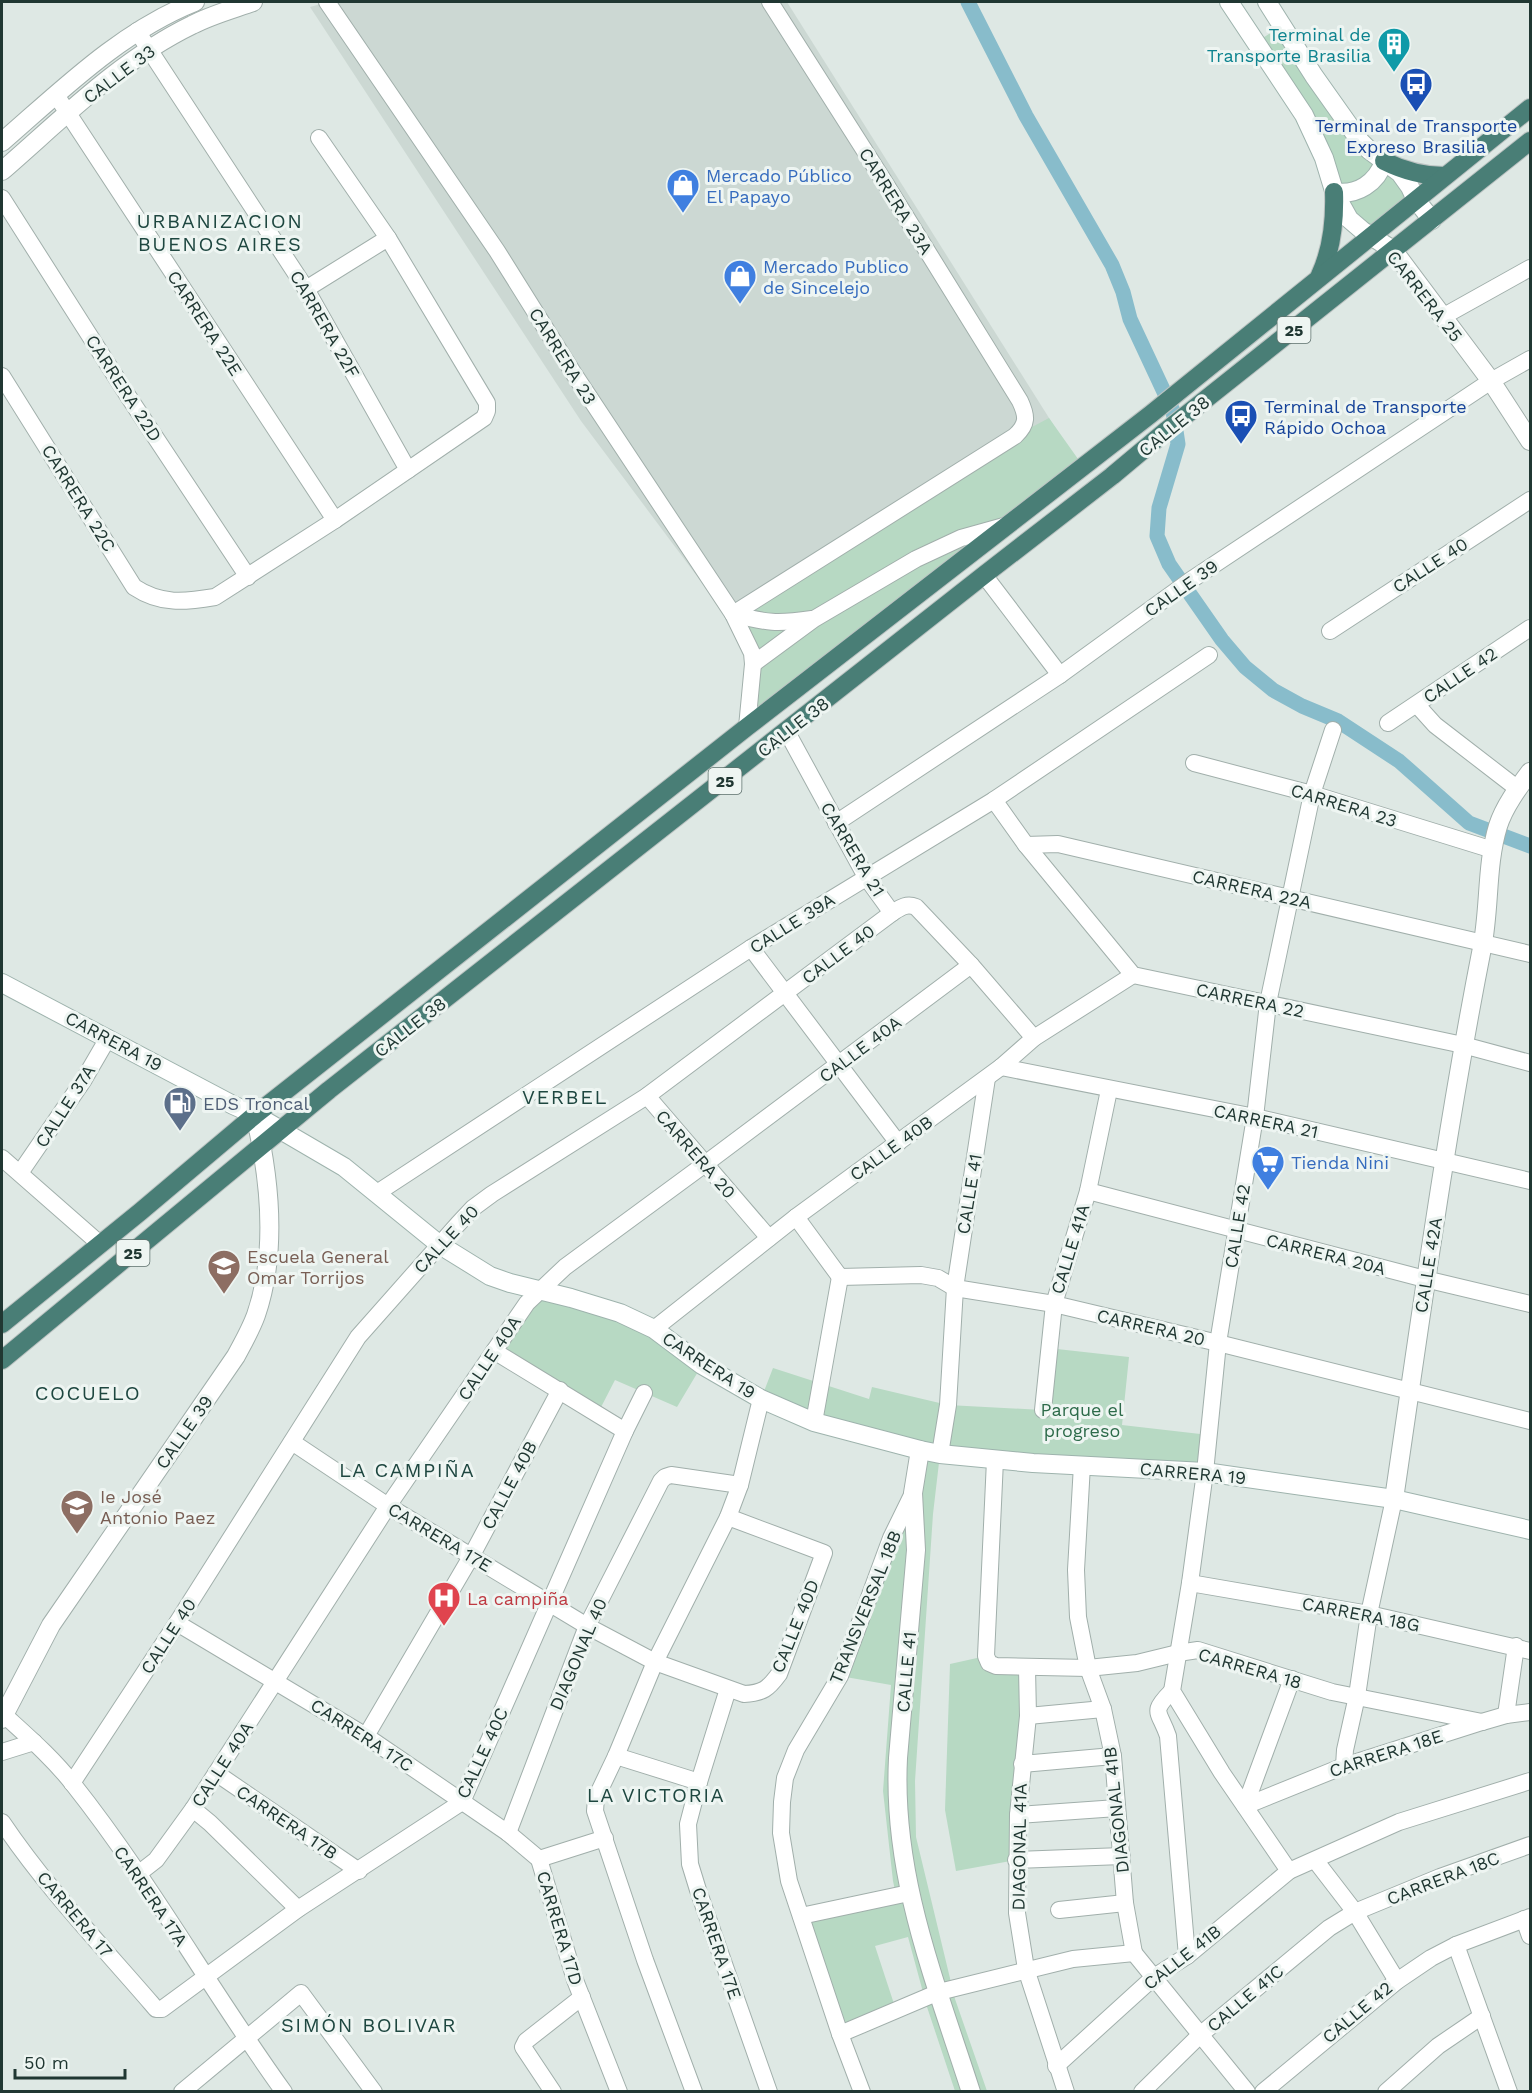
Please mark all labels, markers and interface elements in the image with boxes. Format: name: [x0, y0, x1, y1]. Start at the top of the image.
place label: Terminal de Transporte Brasilia: [1207, 24, 1371, 66]
building icon: Terminal de Transporte Brasilia: [1376, 26, 1412, 73]
street label: CALLE 33: [79, 40, 159, 108]
bus stop icon: Terminal de Transporte Expreso Brasilia: [1398, 66, 1434, 113]
place label: Terminal de Transporte Expreso Brasilia: [1315, 115, 1517, 157]
street label: CARRERA 23A: [855, 144, 937, 258]
place label: Mercado Público El Papayo: [706, 165, 852, 207]
shop icon: Mercado Público El Papayo: [665, 167, 701, 214]
district label: URBANIZACION BUENOS AIRES: [137, 209, 303, 256]
street label: CARRERA 25: [1383, 246, 1467, 346]
place label: Mercado Publico de Sincelejo: [763, 256, 909, 298]
shop icon: Mercado Publico de Sincelejo: [722, 258, 758, 305]
street label: CARRERA 22E: [163, 266, 247, 380]
street label: CARRERA 22F: [286, 266, 364, 382]
street label: CARRERA 23: [525, 304, 601, 408]
road number: 25: [1278, 317, 1310, 343]
street label: CARRERA 22D: [82, 331, 166, 445]
street label: CALLE 38: [1134, 391, 1214, 461]
place label: Terminal de Transporte Rápido Ochoa: [1264, 396, 1467, 438]
bus stop icon: Terminal de Transporte Rápido Ochoa: [1223, 398, 1259, 445]
street label: CARRERA 22C: [38, 441, 120, 555]
street label: CALLE 40: [1388, 533, 1472, 597]
street label: CALLE 39: [1140, 555, 1222, 621]
street label: CALLE 42: [1419, 643, 1501, 707]
street label: CALLE 38: [753, 693, 833, 761]
road number: 25: [708, 768, 742, 794]
street label: CARRERA 23: [1288, 779, 1400, 831]
street label: CARRERA 21: [817, 798, 889, 900]
street label: CARRERA 22A: [1190, 865, 1314, 913]
street label: CALLE 39A: [745, 888, 839, 958]
street label: CALLE 40: [798, 920, 878, 988]
street label: CARRERA 22: [1194, 978, 1306, 1022]
street label: CALLE 38: [370, 993, 450, 1061]
street label: CARRERA 19: [62, 1007, 166, 1075]
street label: CALLE 40A: [815, 1011, 905, 1087]
street label: CALLE 37A: [31, 1061, 100, 1151]
fuel station icon: EDS Troncal: [162, 1085, 198, 1132]
district label: VERBEL: [522, 1085, 608, 1109]
place label: EDS Troncal: [203, 1093, 310, 1114]
street label: CARRERA 21: [1212, 1100, 1320, 1142]
street label: CARRERA 20: [652, 1105, 740, 1203]
street label: CALLE 40B: [845, 1111, 937, 1185]
supermarket icon: Tienda Nini: [1250, 1144, 1286, 1191]
street label: CALLE 41: [952, 1152, 986, 1236]
place label: Tienda Nini: [1291, 1152, 1389, 1173]
street label: CALLE 42: [1220, 1182, 1254, 1270]
street label: CALLE 40: [409, 1201, 483, 1277]
street label: CALLE 41A: [1046, 1201, 1094, 1297]
street label: CALLE 42A: [1410, 1215, 1446, 1314]
street label: CARRERA 20A: [1264, 1229, 1388, 1279]
road number: 25: [116, 1240, 150, 1266]
place label: Escuela General Omar Torrijos: [247, 1246, 389, 1288]
school or university icon: Escuela General Omar Torrijos: [206, 1248, 242, 1295]
street label: CARRERA 20: [1095, 1304, 1207, 1350]
street label: CALLE 40A: [453, 1312, 525, 1404]
street label: CARRERA 19: [659, 1327, 759, 1403]
district label: COCUELO: [35, 1381, 141, 1405]
street label: CALLE 39: [151, 1391, 217, 1473]
park label: Parque el progreso: [1040, 1399, 1124, 1441]
street label: CALLE 40B: [477, 1437, 541, 1533]
district label: LA CAMPIÑA: [339, 1458, 475, 1482]
street label: CARRERA 19: [1139, 1458, 1247, 1488]
place label: Ie José Antonio Paez: [100, 1486, 215, 1528]
school or university icon: Ie José Antonio Paez: [59, 1488, 95, 1535]
street label: CARRERA 17E: [384, 1498, 496, 1576]
street label: TRANSVERSAL 18B: [825, 1527, 905, 1687]
street label: CALLE 40D: [767, 1576, 823, 1676]
hospital icon: La campiña: [426, 1580, 462, 1627]
place label: La campiña: [467, 1588, 569, 1609]
street label: CARRERA 18G: [1300, 1592, 1422, 1636]
street label: CALLE 40: [136, 1594, 200, 1678]
street label: DIAGONAL 40: [545, 1595, 611, 1713]
street label: CALLE 41: [892, 1631, 920, 1713]
street label: CARRERA 18: [1196, 1643, 1304, 1693]
street label: CARRERA 17C: [307, 1694, 417, 1776]
street label: CALLE 40C: [452, 1704, 512, 1802]
street label: CALLE 40A: [187, 1717, 257, 1811]
street label: CARRERA 18E: [1327, 1725, 1445, 1781]
street label: DIAGONAL 41B: [1099, 1746, 1133, 1874]
street label: CARRERA 17B: [232, 1780, 342, 1864]
district label: LA VICTORIA: [587, 1783, 725, 1807]
street label: DIAGONAL 41A: [1007, 1783, 1031, 1911]
street label: CARRERA 17A: [110, 1842, 192, 1950]
street label: CARRERA 18C: [1384, 1847, 1502, 1909]
street label: CARRERA 17: [33, 1867, 117, 1961]
street label: CARRERA 17D: [533, 1868, 587, 1988]
street label: CARRERA 17E: [688, 1884, 746, 2002]
street label: CALLE 41B: [1139, 1920, 1225, 1994]
street label: CALLE 41C: [1202, 1960, 1288, 2036]
street label: CALLE 42: [1318, 1977, 1396, 2047]
district label: SIMÓN BOLIVAR: [281, 2013, 457, 2037]
scale bar: [15, 2042, 124, 2080]
text: 50 m: [24, 2052, 69, 2073]

